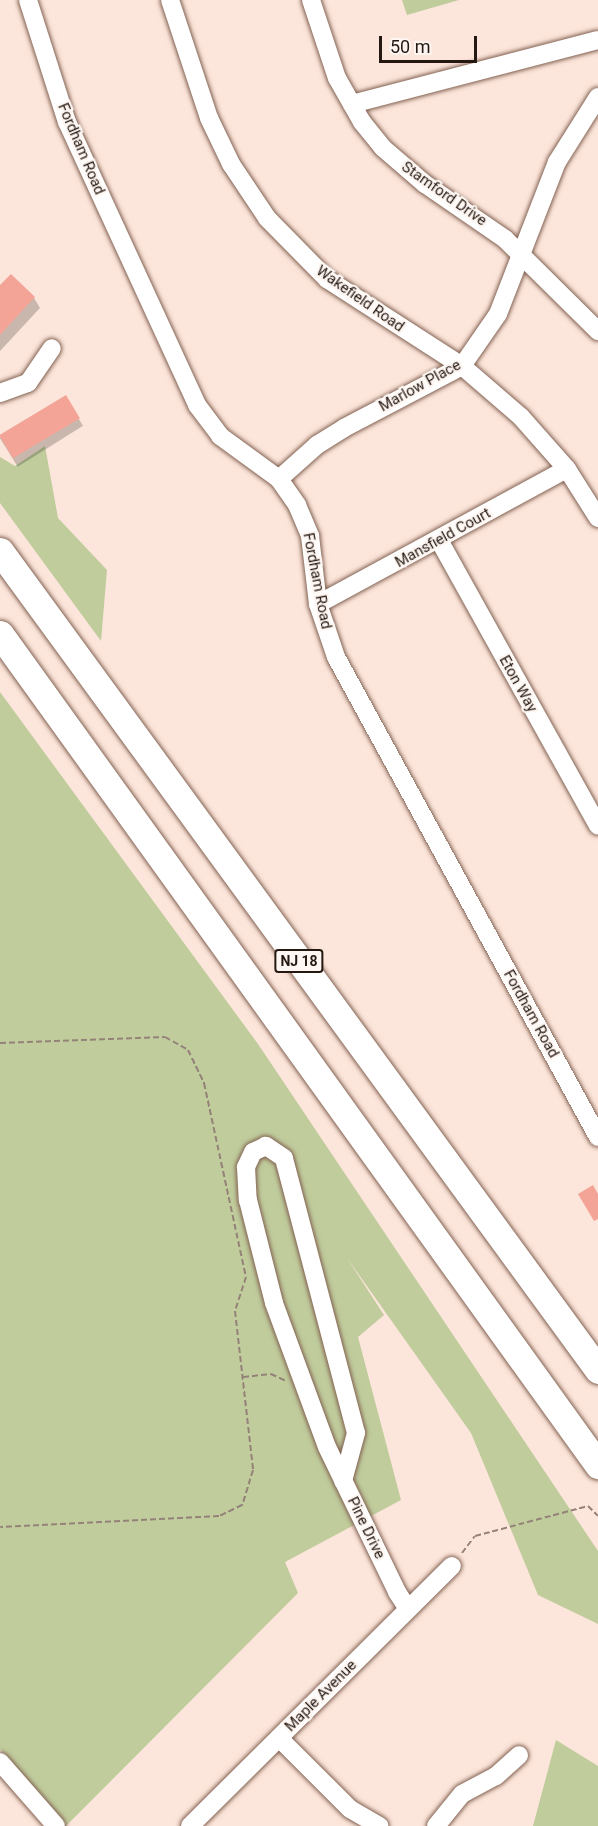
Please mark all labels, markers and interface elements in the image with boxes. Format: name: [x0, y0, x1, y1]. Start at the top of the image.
scale bar: [382, 24, 480, 62]
text: 50 m: [390, 36, 430, 57]
street label: Fordham Road: [54, 100, 108, 198]
street label: Stamford Drive: [398, 158, 490, 230]
street label: Wakefield Road: [313, 262, 407, 336]
street label: Marlow Place: [376, 356, 464, 416]
street label: Mansfield Court: [392, 504, 494, 572]
street label: Fordham Road: [299, 531, 335, 631]
street label: Eton Way: [495, 652, 541, 716]
road number: NJ 18: [274, 950, 324, 972]
street label: Fordham Road: [499, 967, 563, 1061]
street label: Pine Drive: [343, 1494, 389, 1562]
street label: Maple Avenue: [281, 1656, 361, 1736]

